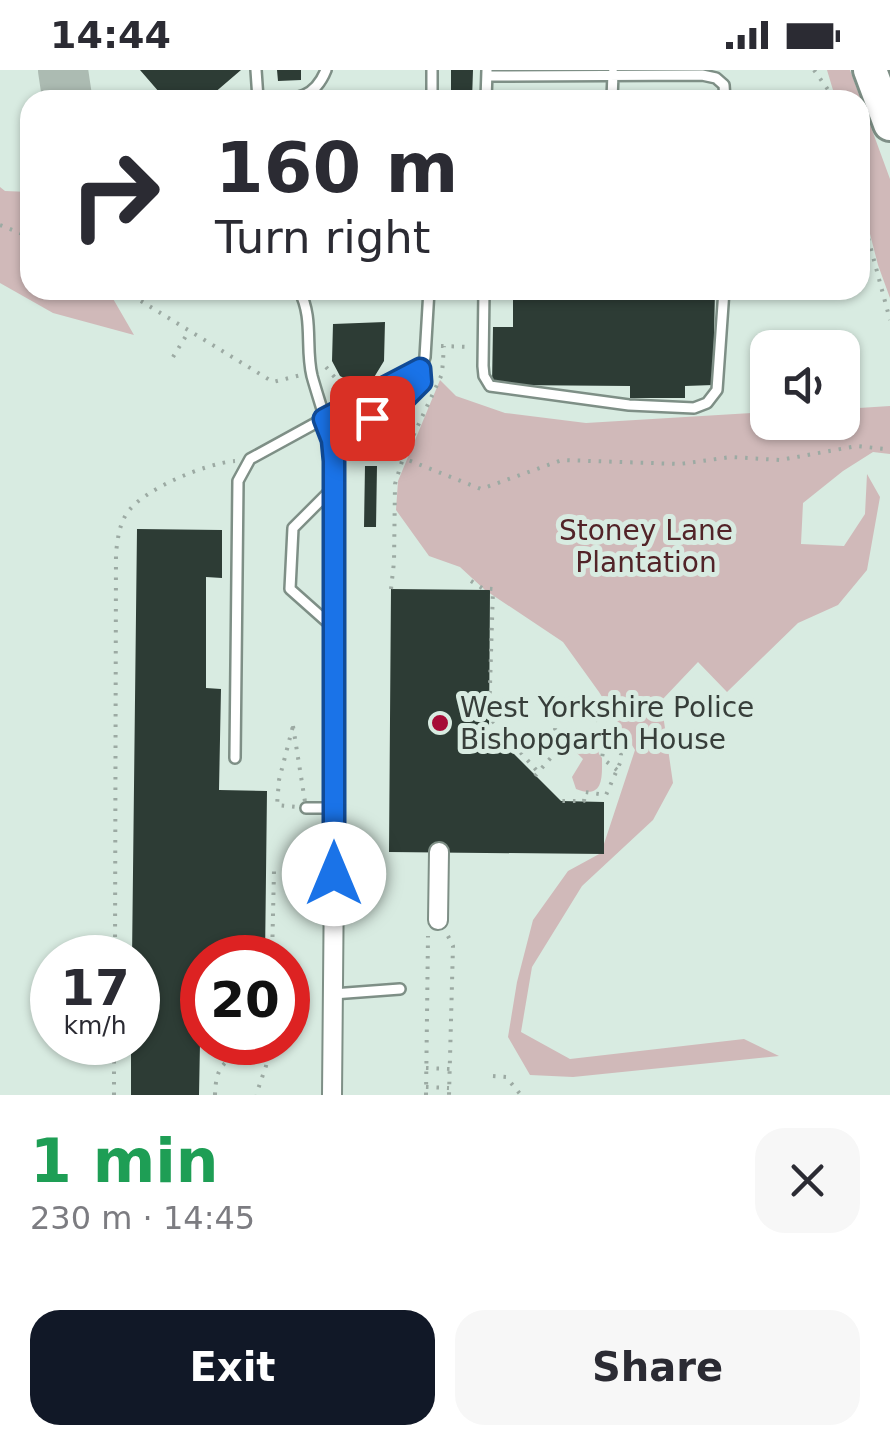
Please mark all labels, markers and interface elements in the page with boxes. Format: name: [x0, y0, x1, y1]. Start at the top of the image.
text: 14:44: [50, 13, 171, 57]
text: 160 m: [215, 127, 458, 209]
icon: right: [50, 130, 180, 260]
text: Turn right: [215, 211, 430, 264]
map controls: [750, 330, 860, 440]
button: sound: [750, 330, 860, 440]
pin: [330, 376, 415, 461]
icon: arrive: [345, 391, 400, 446]
park label: Stoney Lane Plantation: [559, 514, 733, 579]
place label: West Yorkshire Police Bishopgarth House: [460, 691, 754, 756]
marker: West Yorkshire Police Bishopgarth House: [429, 712, 451, 734]
position arrow: [282, 822, 386, 926]
speed limit sign: 20: [180, 935, 310, 1065]
text: 17: [60, 959, 130, 1017]
text: km/h: [63, 1011, 127, 1040]
text: 1 min: [30, 1126, 218, 1196]
button: close: [755, 1128, 860, 1233]
text: 230 m · 14:45: [30, 1199, 255, 1237]
button: Exit: [30, 1310, 435, 1425]
button: Share: [455, 1310, 860, 1425]

